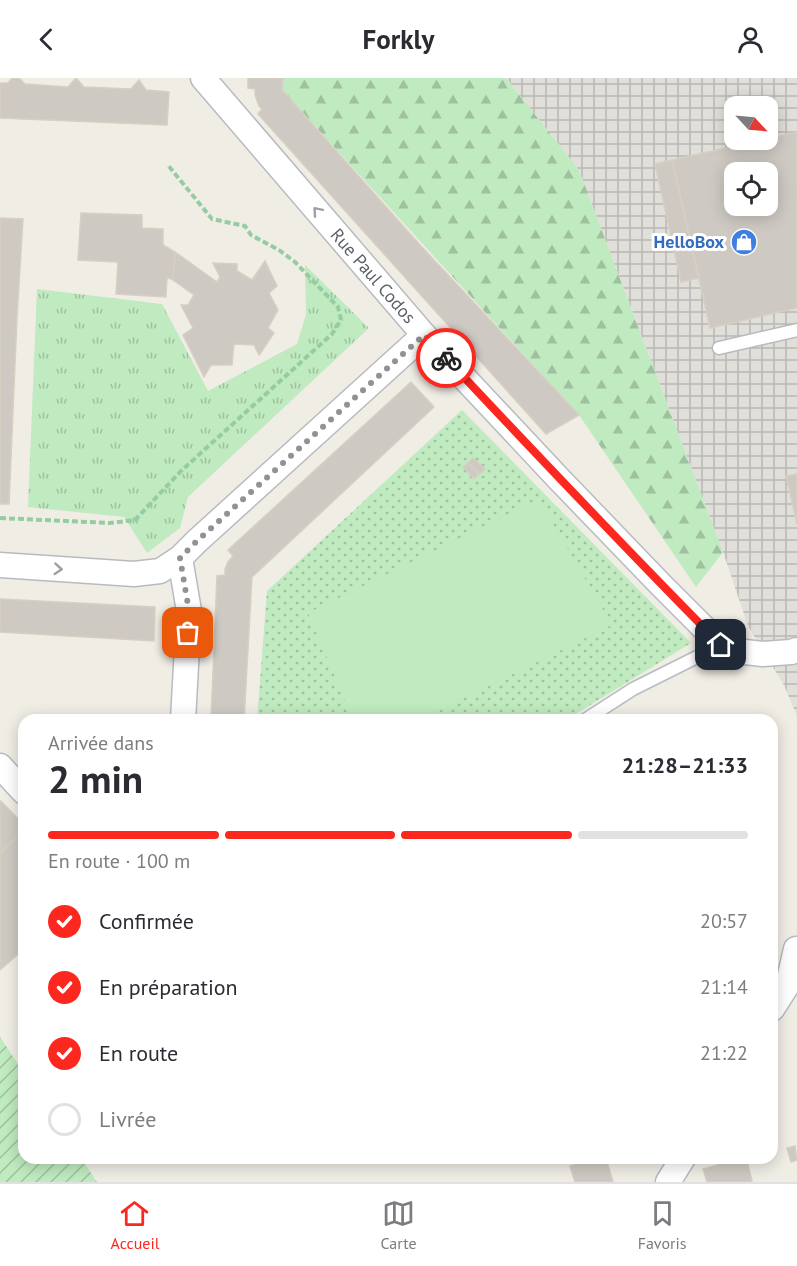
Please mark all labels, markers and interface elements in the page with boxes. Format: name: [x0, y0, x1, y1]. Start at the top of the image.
text: Forkly: [363, 22, 434, 56]
icon: back: [30, 23, 63, 56]
icon: person: [734, 23, 767, 56]
north arrow: [724, 96, 778, 150]
map controls: [724, 96, 778, 216]
button: locate: [724, 162, 778, 216]
one-way arrow: [313, 207, 324, 218]
street label: Rue Paul Codos: [326, 223, 421, 328]
shop icon: HelloBox: [729, 227, 759, 257]
place label: HelloBox: [654, 230, 725, 253]
courier: [416, 328, 476, 388]
icon: bike: [430, 342, 463, 375]
one-way arrow: [54, 562, 63, 575]
pin: [162, 607, 213, 658]
icon: bag: [171, 616, 204, 649]
pin: [695, 619, 746, 670]
icon: home: [704, 628, 737, 661]
text: Arrivée dans: [48, 730, 154, 756]
text: 21:28–21:33: [622, 751, 748, 779]
text: 2 min: [48, 753, 143, 804]
text: En route · 100 m: [48, 848, 190, 874]
icon: check: [48, 905, 81, 938]
text: Confirmée: [99, 907, 194, 935]
text: 20:57: [700, 908, 748, 934]
icon: check: [48, 971, 81, 1004]
text: En préparation: [99, 973, 238, 1001]
text: 21:14: [700, 974, 748, 1000]
icon: check: [48, 1037, 81, 1070]
text: En route: [99, 1039, 178, 1067]
text: 21:22: [700, 1040, 748, 1066]
text: Livrée: [99, 1105, 156, 1133]
tab: Accueil: [111, 1197, 159, 1253]
tab: Carte: [381, 1197, 417, 1253]
tab: Favoris: [638, 1197, 686, 1253]

